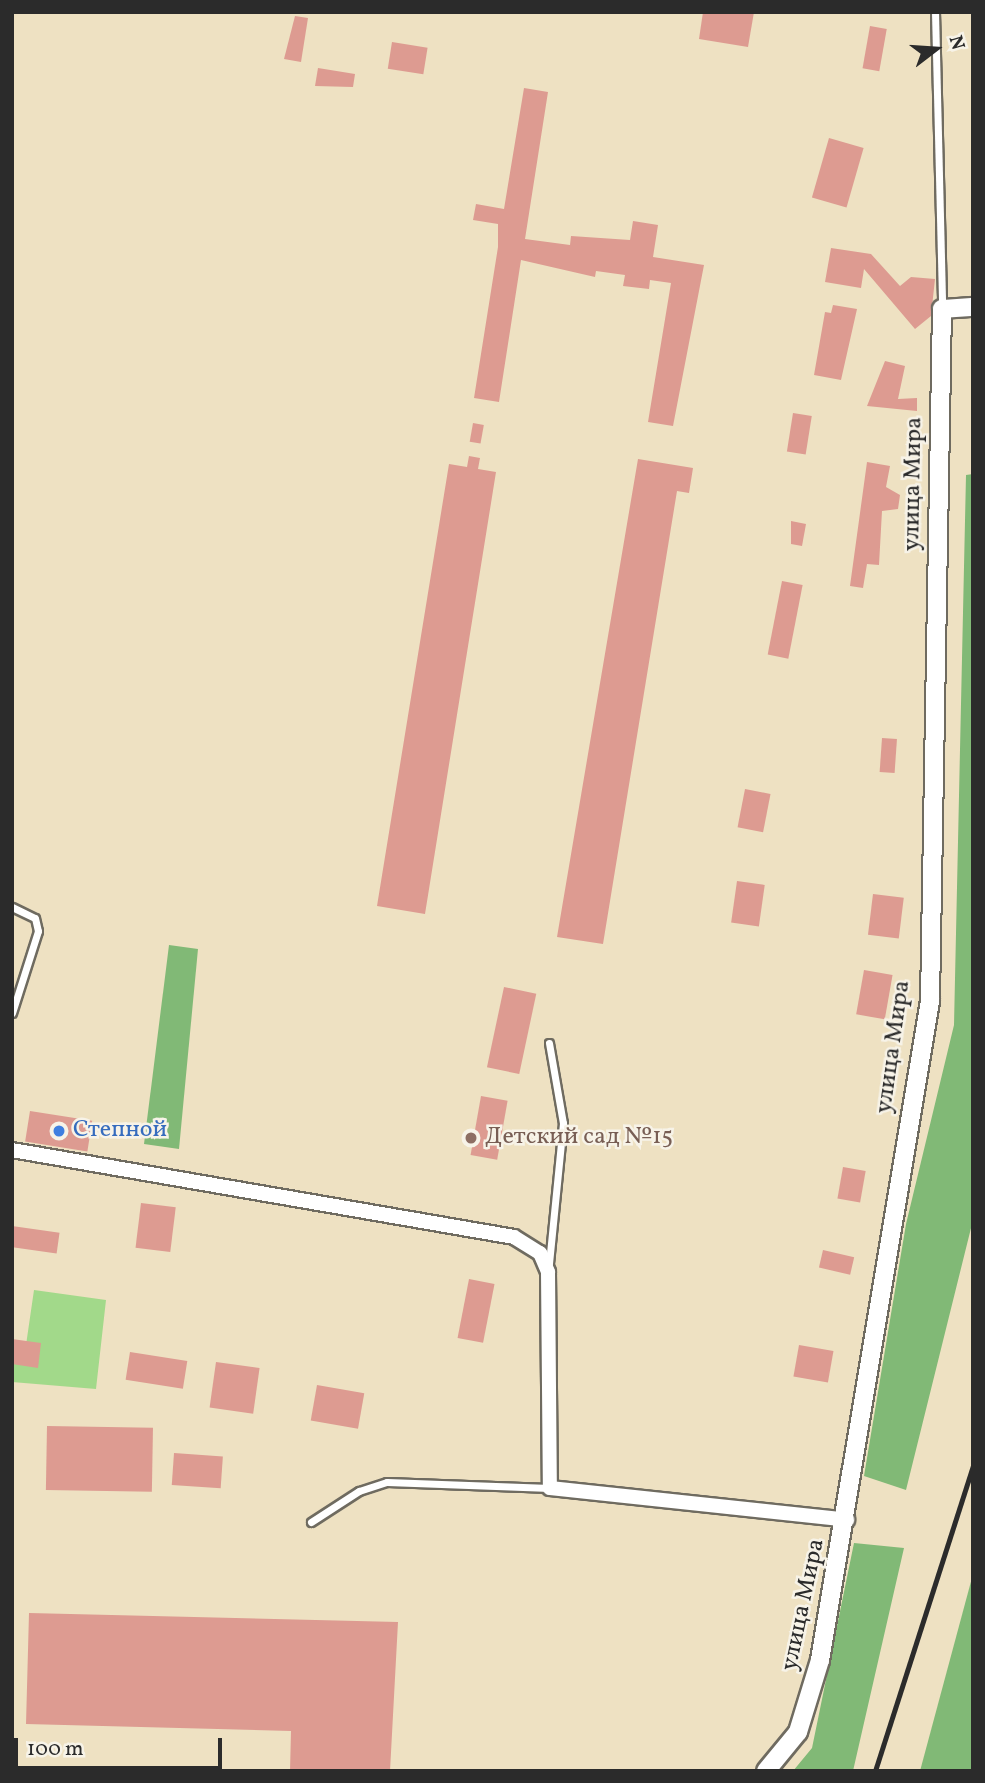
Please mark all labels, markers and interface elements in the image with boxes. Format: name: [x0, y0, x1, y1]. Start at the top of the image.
north arrow: [901, 14, 971, 84]
text: N: [942, 32, 971, 53]
street label: улица Мира: [898, 417, 930, 551]
street label: улица Мира: [870, 979, 918, 1115]
place label: Степной: [73, 1117, 167, 1145]
marker: Степной: [51, 1123, 67, 1139]
place label: Детский сад №15: [485, 1124, 673, 1152]
marker: Детский сад №15: [463, 1130, 479, 1146]
street label: улица Мира: [776, 1536, 832, 1674]
scale bar: [18, 1724, 226, 1768]
text: 100 m: [27, 1735, 84, 1764]

